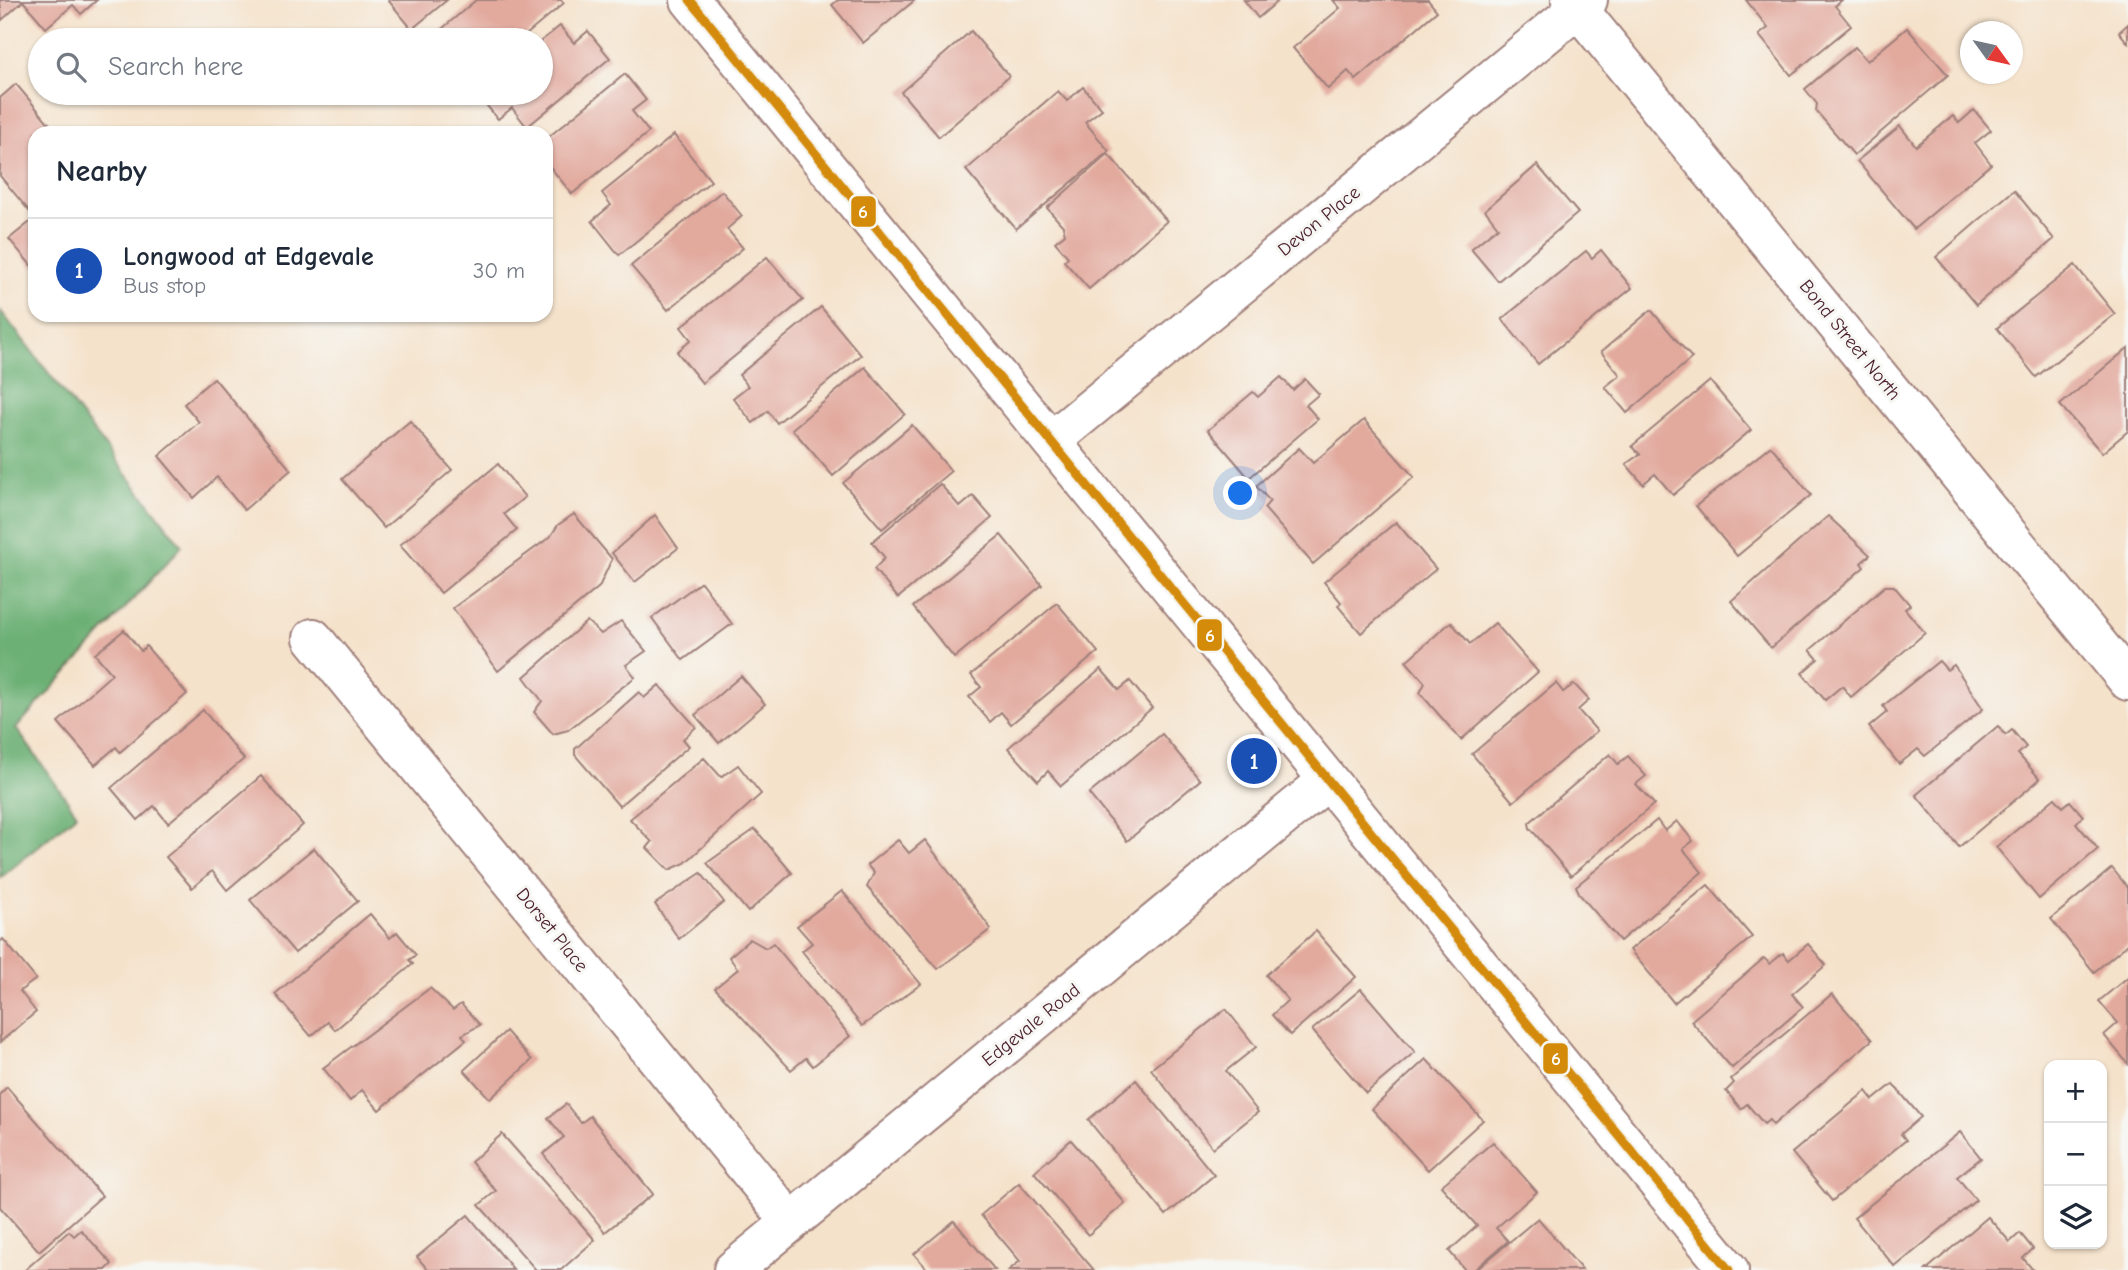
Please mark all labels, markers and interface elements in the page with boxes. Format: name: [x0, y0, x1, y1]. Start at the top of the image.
north arrow: [1960, 21, 2023, 84]
search box: [28, 28, 553, 105]
icon: search: [52, 48, 90, 86]
text: Search here: [108, 52, 243, 82]
text: Nearby: [56, 154, 147, 189]
street label: Devon Place: [1274, 181, 1364, 261]
line badge: 6: [850, 195, 877, 228]
text: 6: [858, 201, 868, 223]
text: Longwood at Edgevale: [123, 242, 374, 272]
text: 1: [74, 257, 84, 284]
text: 30 m: [473, 257, 525, 284]
text: Bus stop: [123, 272, 206, 299]
street label: Bond Street North: [1795, 275, 1905, 405]
your location: [1223, 476, 1257, 510]
line badge: 6: [1196, 618, 1223, 652]
text: 6: [1205, 625, 1215, 647]
pin: 1: [1231, 735, 1277, 787]
street label: Dorset Place: [511, 883, 593, 977]
street label: Edgevale Road: [978, 979, 1084, 1071]
line badge: 6: [1542, 1042, 1569, 1075]
text: 6: [1551, 1048, 1561, 1070]
map controls: [2044, 1060, 2107, 1249]
button: +: [2044, 1060, 2107, 1123]
button: −: [2044, 1123, 2107, 1186]
button: layers: [2044, 1186, 2107, 1249]

